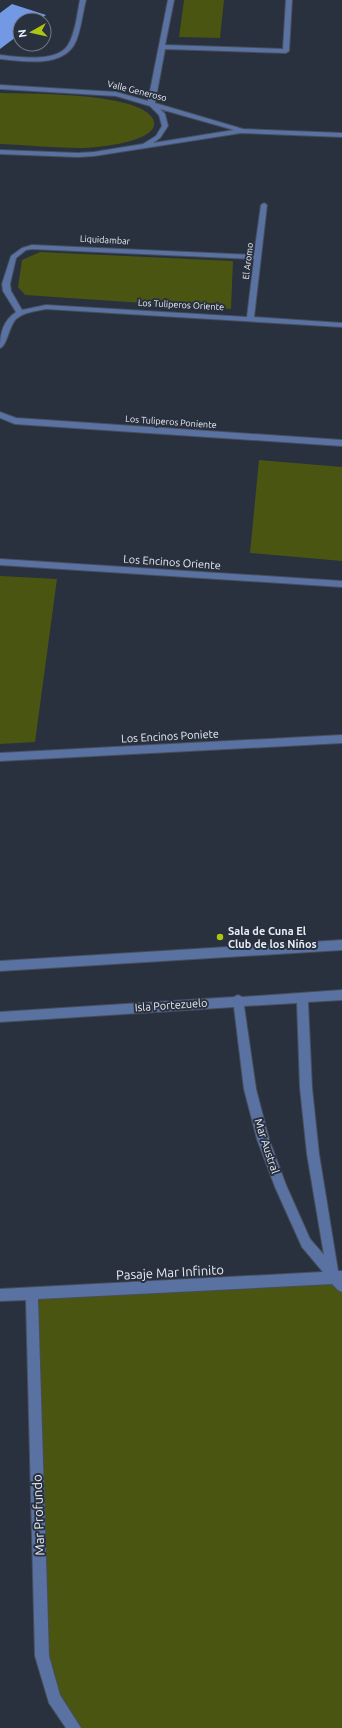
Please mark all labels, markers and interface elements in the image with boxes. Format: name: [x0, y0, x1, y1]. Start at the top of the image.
north arrow: [12, 12, 52, 52]
text: N: [16, 28, 29, 38]
street label: Valle Generoso: [106, 79, 168, 103]
street label: Liquidambar: [80, 234, 131, 246]
street label: El Aromo: [241, 242, 255, 280]
street label: Los Tuliperos Oriente: [138, 298, 224, 312]
street label: Los Tuliperos Poniente: [125, 414, 217, 430]
street label: Los Encinos Oriente: [123, 553, 221, 571]
street label: Los Encinos Poniete: [121, 727, 219, 745]
place label: Sala de Cuna El Club de los Niños: [228, 925, 317, 950]
marker: Sala de Cuna El Club de los Niños: [215, 932, 225, 942]
street label: Isla Portezuelo: [134, 996, 208, 1014]
street label: Mar Austral: [252, 1117, 282, 1175]
street label: Pasaje Mar Infinito: [116, 1262, 224, 1282]
street label: Mar Profundo: [30, 1474, 46, 1556]

